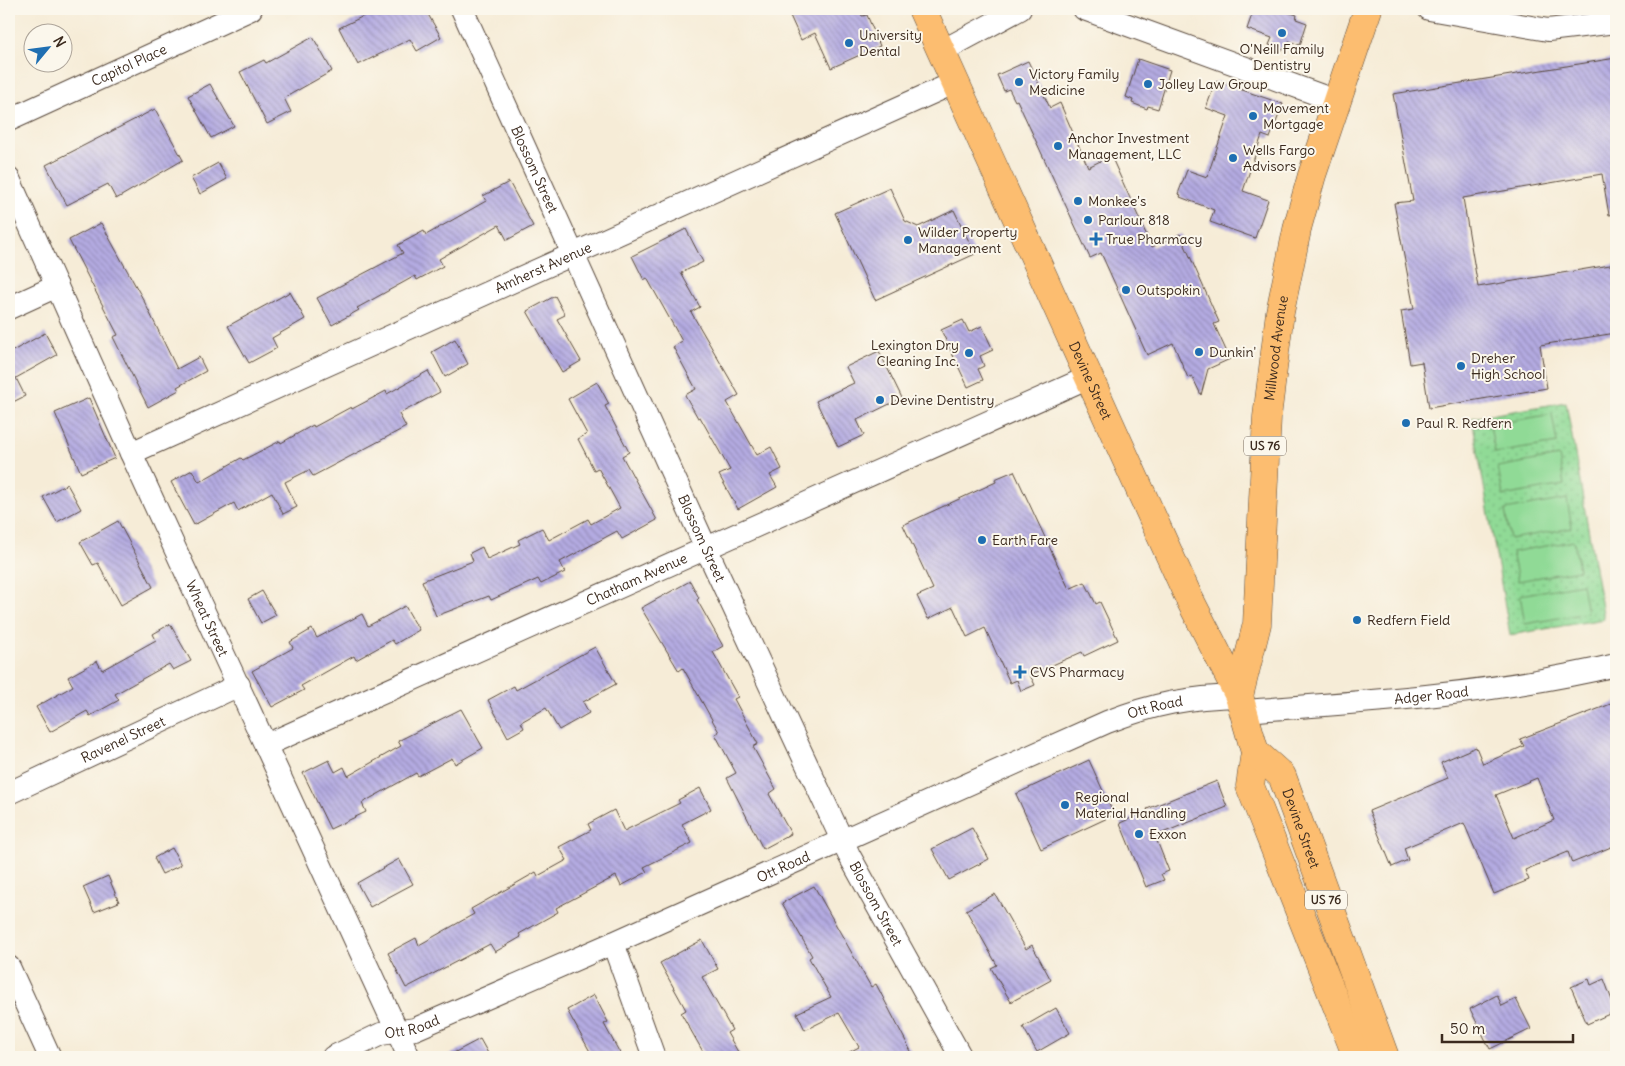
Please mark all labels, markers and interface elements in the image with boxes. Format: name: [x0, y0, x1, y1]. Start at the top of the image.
north arrow: [22, 22, 72, 72]
place label: University Dental: [859, 26, 922, 60]
marker: O'Neill Family Dentistry: [1276, 27, 1288, 39]
text: N: [49, 33, 70, 50]
marker: University Dental: [843, 37, 855, 49]
street label: Capitol Place: [88, 40, 170, 90]
place label: O'Neill Family Dentistry: [1239, 40, 1325, 74]
place label: Victory Family Medicine: [1029, 65, 1119, 99]
place label: Jolley Law Group: [1158, 75, 1268, 93]
marker: Victory Family Medicine: [1013, 76, 1025, 88]
marker: Jolley Law Group: [1142, 78, 1154, 90]
place label: Movement Mortgage: [1263, 99, 1329, 133]
marker: Movement Mortgage: [1247, 110, 1259, 122]
street label: Blossom Street: [507, 123, 562, 216]
place label: Anchor Investment Management, LLC: [1068, 129, 1189, 163]
marker: Anchor Investment Management, LLC: [1052, 140, 1064, 152]
place label: Wells Fargo Advisors: [1243, 141, 1315, 175]
marker: Wells Fargo Advisors: [1227, 152, 1239, 164]
place label: Monkee's: [1088, 192, 1146, 210]
marker: Monkee's: [1072, 195, 1084, 207]
place label: Parlour 818: [1098, 211, 1170, 229]
marker: Parlour 818: [1082, 214, 1094, 226]
place label: Wilder Property Management: [918, 223, 1018, 257]
place label: True Pharmacy: [1106, 230, 1203, 248]
marker: True Pharmacy: [1090, 233, 1102, 245]
marker: Wilder Property Management: [902, 234, 914, 246]
street label: Amherst Avenue: [492, 238, 594, 297]
place label: Outspokin: [1136, 281, 1200, 299]
marker: Outspokin: [1120, 284, 1132, 296]
street label: Millwood Avenue: [1260, 294, 1292, 402]
place label: Lexington Dry Cleaning Inc.: [871, 336, 959, 370]
street label: Devine Street: [1065, 339, 1116, 423]
place label: Dunkin': [1209, 343, 1256, 361]
marker: Dunkin': [1193, 346, 1205, 358]
marker: Lexington Dry Cleaning Inc.: [963, 347, 975, 359]
place label: Dreher High School: [1471, 349, 1545, 383]
marker: Dreher High School: [1455, 360, 1467, 372]
place label: Devine Dentistry: [890, 391, 994, 409]
marker: Devine Dentistry: [874, 394, 886, 406]
place label: Paul R. Redfern: [1416, 414, 1512, 432]
marker: Paul R. Redfern: [1400, 417, 1412, 429]
road number: US 76: [1244, 436, 1286, 456]
street label: Blossom Street: [674, 492, 730, 585]
place label: Earth Fare: [992, 531, 1058, 549]
marker: Earth Fare: [976, 534, 988, 546]
street label: Chatham Avenue: [583, 549, 690, 610]
street label: Wheat Street: [182, 577, 233, 660]
place label: Redfern Field: [1367, 611, 1450, 629]
marker: Redfern Field: [1351, 614, 1363, 626]
place label: CVS Pharmacy: [1030, 663, 1125, 681]
marker: CVS Pharmacy: [1014, 666, 1026, 678]
street label: Adger Road: [1393, 682, 1469, 708]
street label: Ott Road: [1125, 692, 1184, 723]
street label: Ravenel Street: [78, 712, 168, 767]
street label: Devine Street: [1278, 786, 1324, 871]
place label: Regional Material Handling: [1075, 788, 1186, 822]
marker: Regional Material Handling: [1059, 799, 1071, 811]
place label: Exxon: [1149, 825, 1187, 843]
marker: Exxon: [1133, 828, 1145, 840]
street label: Ott Road: [754, 847, 813, 887]
street label: Blossom Street: [845, 858, 907, 949]
road number: US 76: [1305, 890, 1347, 910]
street label: Ott Road: [383, 1011, 442, 1042]
scale bar: [1442, 1011, 1574, 1043]
text: 50 m: [1450, 1019, 1485, 1038]

